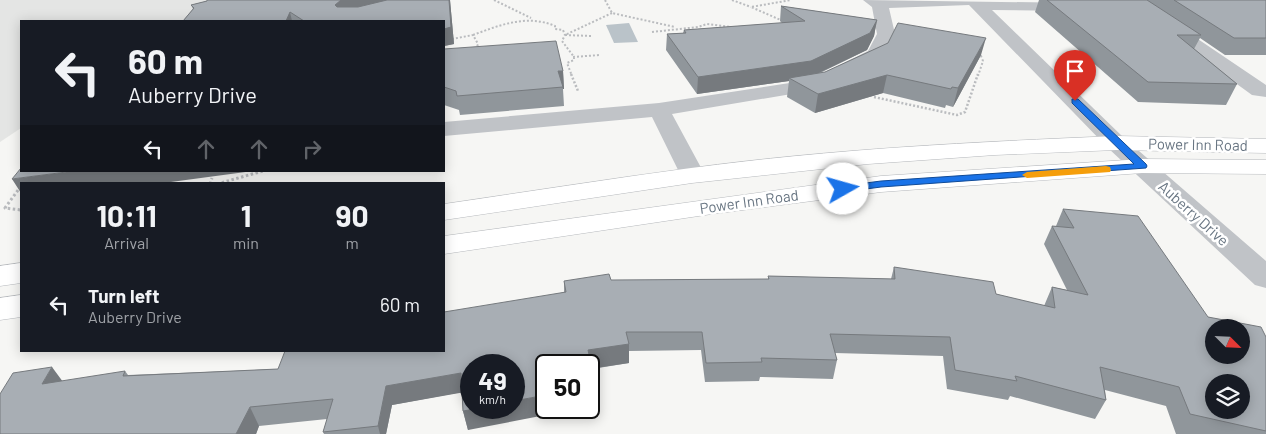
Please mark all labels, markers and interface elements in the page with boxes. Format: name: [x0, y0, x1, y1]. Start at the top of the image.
text: 60 m: [128, 39, 203, 81]
icon: left: [45, 40, 110, 105]
pin: [1054, 50, 1096, 101]
icon: arrive: [1061, 57, 1089, 85]
text: Auberry Drive: [128, 81, 257, 107]
street label: Power Inn Road: [1148, 134, 1248, 154]
icon: left: [139, 135, 167, 163]
icon: ahead: [192, 135, 220, 163]
icon: ahead: [245, 135, 273, 163]
icon: right: [298, 135, 326, 163]
position arrow: [816, 162, 868, 214]
street label: Auberry Drive: [1155, 177, 1233, 249]
street label: Power Inn Road: [698, 185, 800, 217]
text: 10:11: [96, 197, 157, 233]
text: 1: [241, 197, 251, 233]
text: 90: [335, 197, 369, 233]
text: Arrival: [104, 233, 149, 252]
text: min: [233, 233, 259, 252]
text: m: [345, 233, 359, 252]
text: Turn left: [88, 284, 159, 307]
icon: left: [45, 291, 73, 319]
text: 60 m: [380, 293, 420, 316]
text: Auberry Drive: [88, 307, 182, 326]
north arrow: [1205, 319, 1250, 364]
map controls: [1205, 319, 1250, 419]
speed limit sign: 50: [535, 354, 600, 419]
text: 49: [478, 365, 507, 395]
button: layers: [1205, 374, 1250, 419]
text: km/h: [479, 392, 506, 406]

